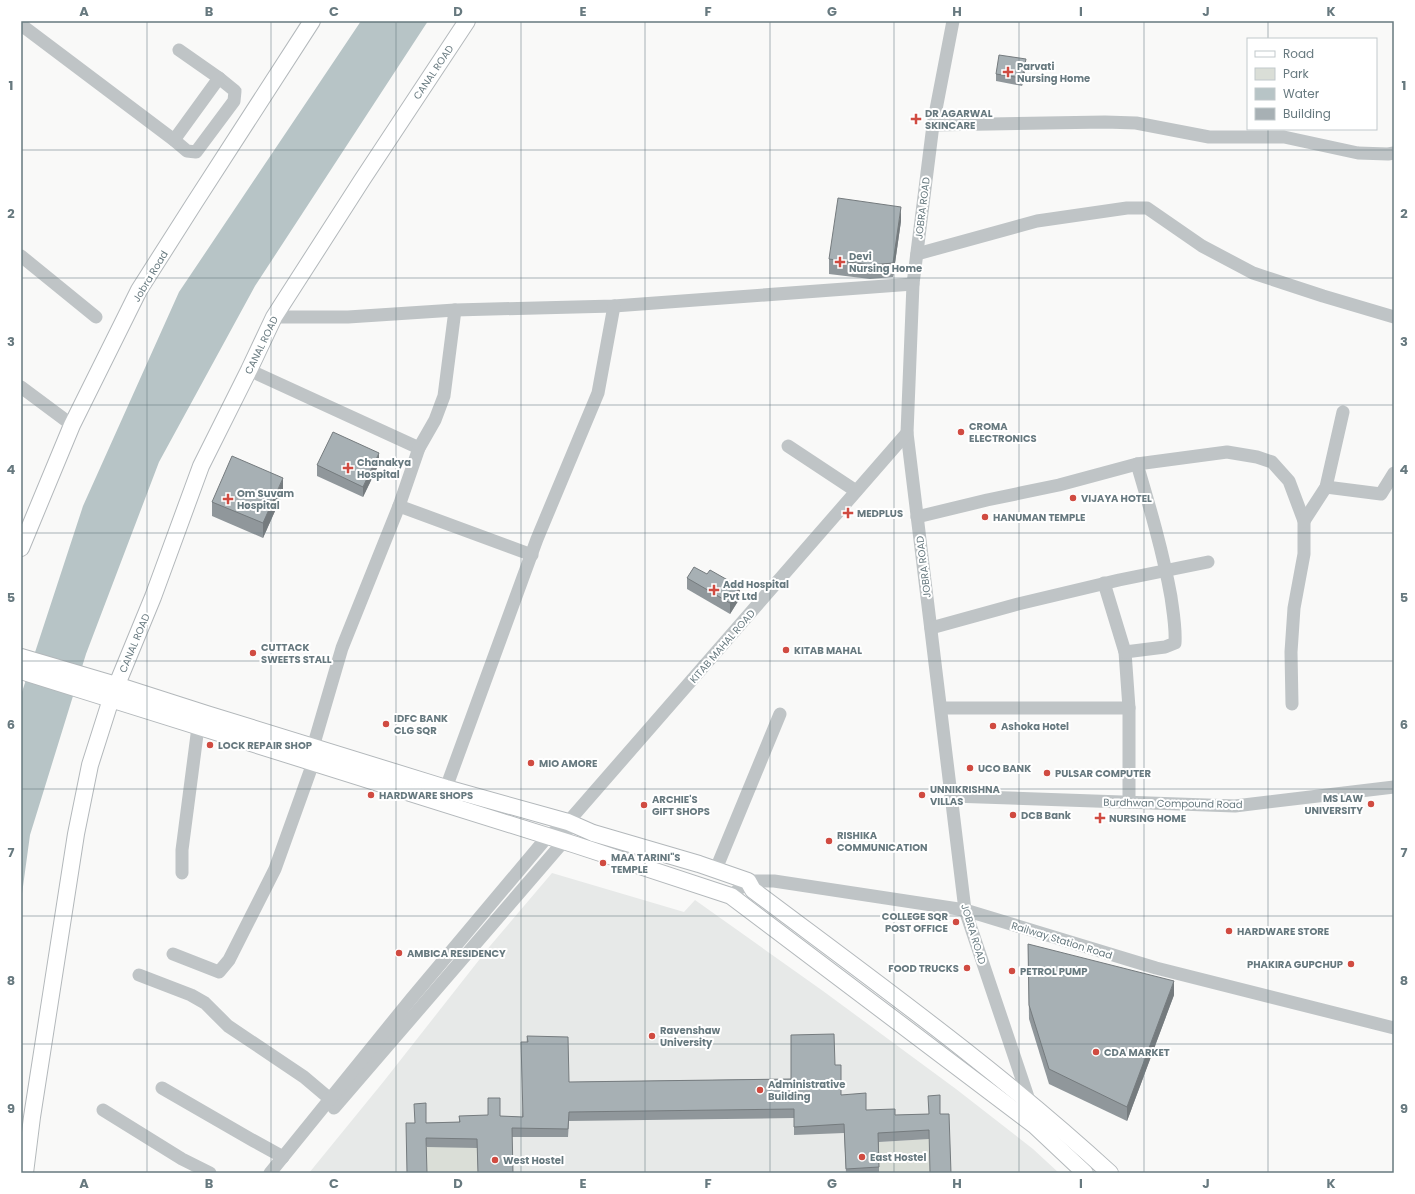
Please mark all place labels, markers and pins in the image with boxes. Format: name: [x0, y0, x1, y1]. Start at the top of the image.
place label: Parvati Nursing Home: [1017, 59, 1090, 86]
marker: Parvati Nursing Home: [1002, 66, 1014, 78]
place label: DR AGARWAL SKINCARE: [925, 106, 993, 133]
marker: DR AGARWAL SKINCARE: [910, 113, 922, 125]
place label: Devi Nursing Home: [849, 249, 922, 276]
marker: Devi Nursing Home: [834, 256, 846, 268]
place label: CROMA ELECTRONICS: [969, 419, 1037, 446]
marker: CROMA ELECTRONICS: [956, 427, 966, 437]
place label: Chanakya Hospital: [357, 455, 411, 482]
marker: Chanakya Hospital: [342, 462, 354, 474]
place label: Om Suvam Hospital: [237, 486, 295, 513]
place label: VIJAYA HOTEL: [1081, 491, 1152, 506]
marker: Om Suvam Hospital: [222, 493, 234, 505]
marker: VIJAYA HOTEL: [1068, 493, 1078, 503]
place label: MEDPLUS: [857, 506, 903, 521]
marker: MEDPLUS: [842, 507, 854, 519]
place label: HANUMAN TEMPLE: [993, 510, 1085, 525]
marker: HANUMAN TEMPLE: [980, 512, 990, 522]
place label: Add Hospital Pvt Ltd: [723, 577, 789, 604]
marker: Add Hospital Pvt Ltd: [708, 584, 720, 596]
place label: CUTTACK SWEETS STALL: [261, 640, 332, 667]
place label: KITAB MAHAL: [794, 643, 862, 658]
marker: KITAB MAHAL: [781, 645, 791, 655]
marker: CUTTACK SWEETS STALL: [248, 648, 258, 658]
place label: IDFC BANK CLG SQR: [394, 711, 448, 738]
marker: IDFC BANK CLG SQR: [381, 719, 391, 729]
place label: Ashoka Hotel: [1001, 719, 1069, 734]
marker: Ashoka Hotel: [988, 721, 998, 731]
place label: LOCK REPAIR SHOP: [218, 738, 312, 753]
marker: LOCK REPAIR SHOP: [205, 740, 215, 750]
place label: MIO AMORE: [539, 756, 597, 771]
marker: MIO AMORE: [526, 758, 536, 768]
place label: UCO BANK: [978, 761, 1031, 776]
marker: UCO BANK: [965, 763, 975, 773]
place label: PULSAR COMPUTER: [1055, 766, 1151, 781]
marker: PULSAR COMPUTER: [1042, 768, 1052, 778]
place label: UNNIKRISHNA VILLAS: [930, 782, 1000, 809]
place label: HARDWARE SHOPS: [379, 788, 473, 803]
marker: HARDWARE SHOPS: [366, 790, 376, 800]
marker: UNNIKRISHNA VILLAS: [917, 790, 927, 800]
place label: MS LAW UNIVERSITY: [1305, 791, 1363, 818]
place label: ARCHIE'S GIFT SHOPS: [652, 792, 710, 819]
marker: MS LAW UNIVERSITY: [1366, 799, 1376, 809]
marker: ARCHIE'S GIFT SHOPS: [639, 800, 649, 810]
place label: DCB Bank: [1021, 808, 1072, 823]
marker: DCB Bank: [1008, 810, 1018, 820]
place label: NURSING HOME: [1109, 811, 1186, 826]
marker: NURSING HOME: [1094, 812, 1106, 824]
place label: RISHIKA COMMUNICATION: [837, 828, 928, 855]
marker: RISHIKA COMMUNICATION: [824, 836, 834, 846]
place label: MAA TARINI"S TEMPLE: [611, 850, 681, 877]
marker: MAA TARINI"S TEMPLE: [598, 858, 608, 868]
place label: COLLEGE SQR POST OFFICE: [882, 909, 948, 936]
marker: COLLEGE SQR POST OFFICE: [951, 917, 961, 927]
place label: HARDWARE STORE: [1237, 924, 1329, 939]
marker: HARDWARE STORE: [1224, 926, 1234, 936]
place label: AMBICA RESIDENCY: [407, 946, 506, 961]
marker: AMBICA RESIDENCY: [394, 948, 404, 958]
place label: PHAKIRA GUPCHUP: [1247, 957, 1343, 972]
marker: PHAKIRA GUPCHUP: [1346, 959, 1356, 969]
place label: FOOD TRUCKS: [888, 961, 959, 976]
marker: FOOD TRUCKS: [962, 963, 972, 973]
place label: PETROL PUMP: [1020, 964, 1088, 979]
marker: PETROL PUMP: [1007, 966, 1017, 976]
place label: Ravenshaw University: [660, 1023, 721, 1050]
marker: Ravenshaw University: [647, 1031, 657, 1041]
place label: CDA MARKET: [1104, 1045, 1170, 1060]
marker: CDA MARKET: [1091, 1047, 1101, 1057]
place label: Administrative Building: [768, 1077, 846, 1104]
marker: Administrative Building: [755, 1085, 765, 1095]
place label: East Hostel: [870, 1150, 926, 1165]
marker: East Hostel: [857, 1152, 867, 1162]
place label: West Hostel: [503, 1153, 564, 1168]
marker: West Hostel: [490, 1155, 500, 1165]

